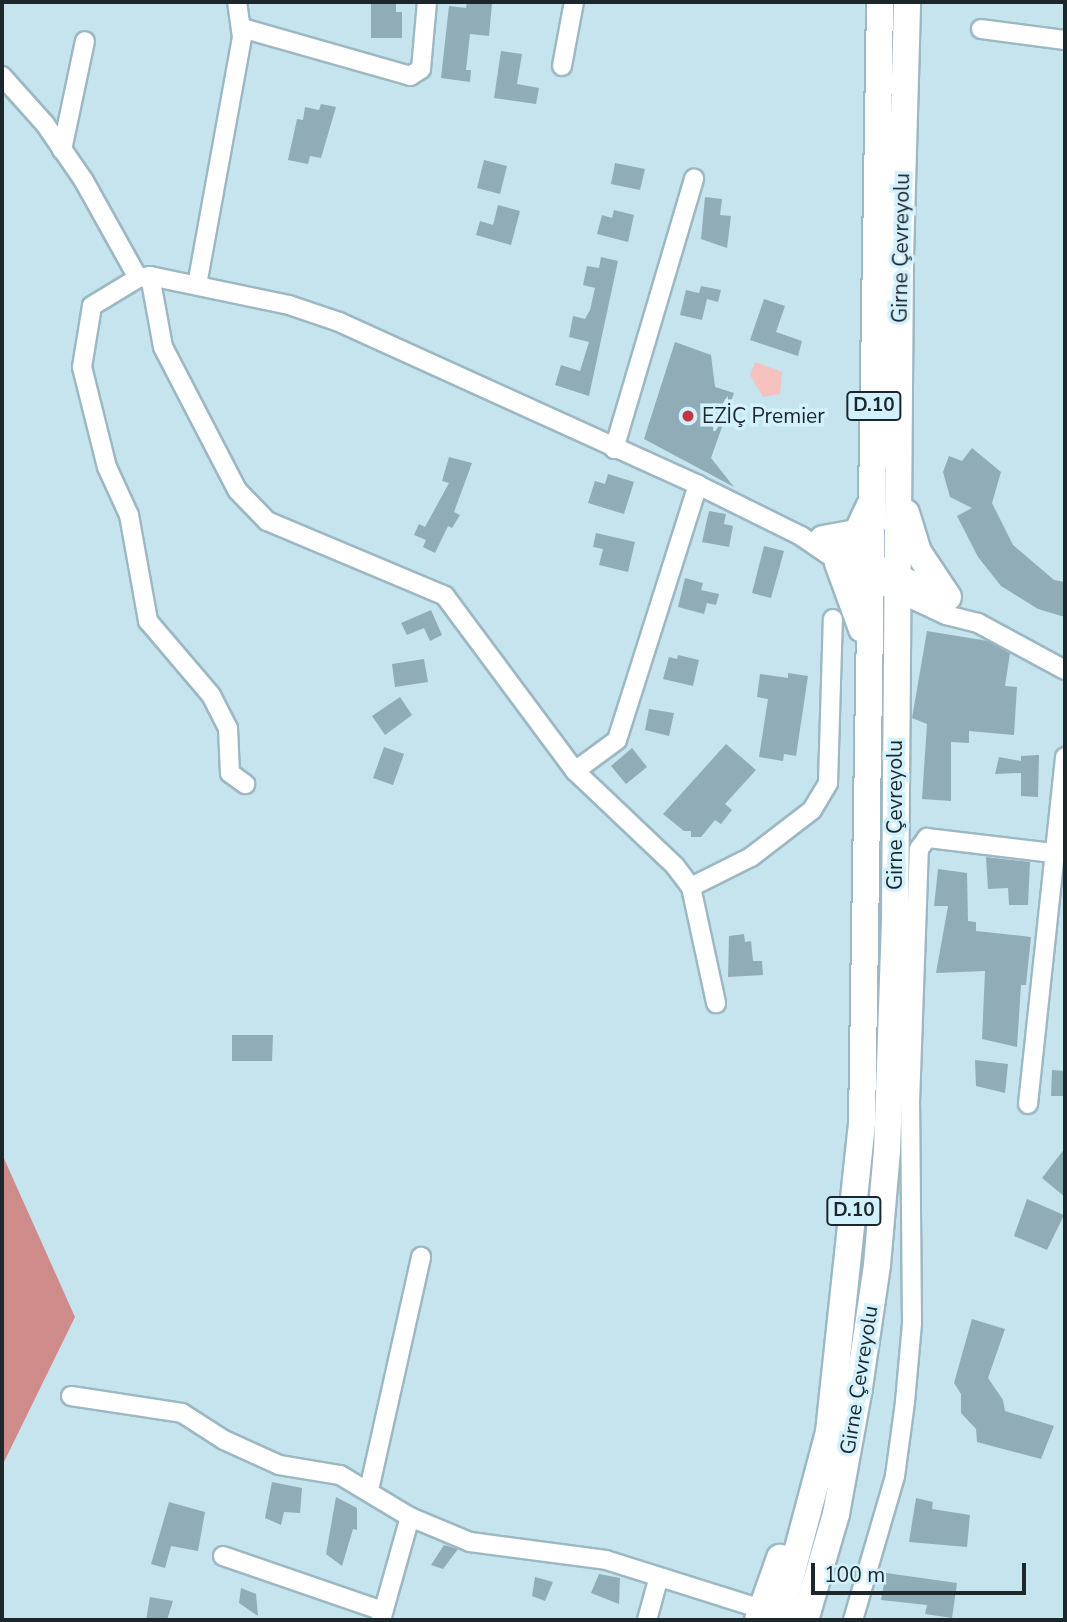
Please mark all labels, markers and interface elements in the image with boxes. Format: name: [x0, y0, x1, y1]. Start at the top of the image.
street label: Girne Çevreyolu: [887, 173, 915, 323]
road number: D.10: [846, 390, 902, 422]
place label: EZİÇ Premier: [702, 403, 825, 429]
marker: EZİÇ Premier: [680, 408, 696, 424]
street label: Girne Çevreyolu: [882, 740, 908, 890]
road number: D.10: [826, 1196, 882, 1226]
street label: Girne Çevreyolu: [835, 1304, 883, 1456]
scale bar: [815, 1548, 1030, 1592]
text: 100 m: [824, 1561, 885, 1589]

